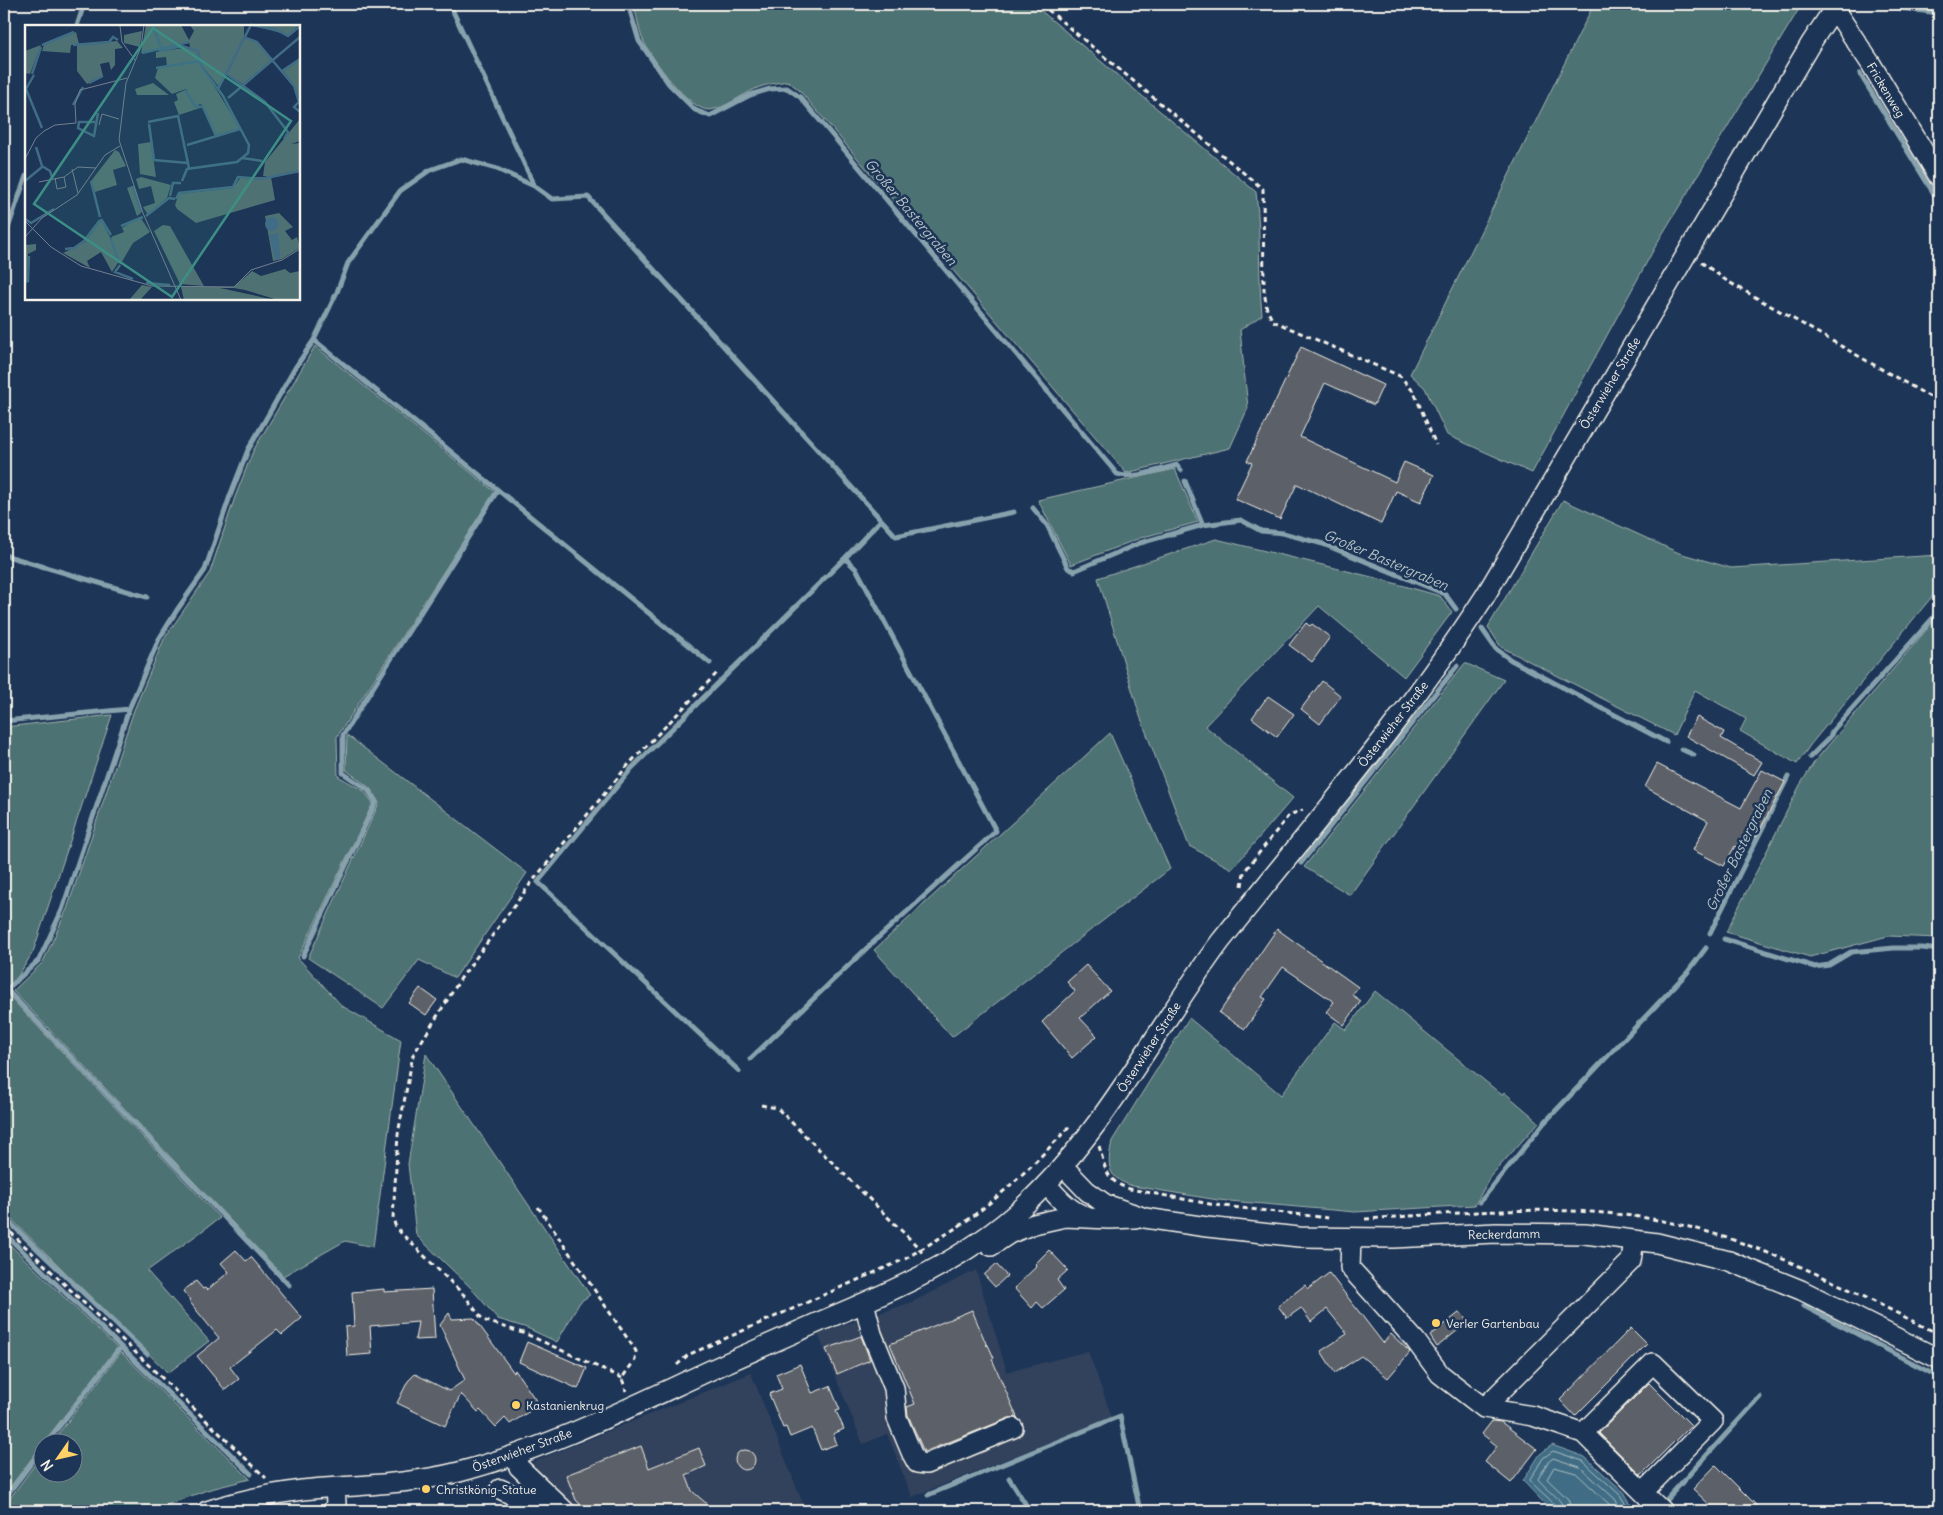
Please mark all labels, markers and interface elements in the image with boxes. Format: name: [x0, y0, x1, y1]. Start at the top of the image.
inset map: [25, 25, 300, 300]
street label: Frickenweg: [1864, 60, 1908, 120]
water label: Großer Bastergraben: [861, 155, 961, 270]
street label: Österwieher Straße: [1577, 334, 1643, 432]
water label: Großer Bastergraben: [1321, 526, 1452, 595]
street label: Österwieher Straße: [1355, 678, 1431, 770]
water label: Großer Bastergraben: [1702, 785, 1777, 914]
street label: Österwieher Straße: [1114, 999, 1184, 1095]
street label: Reckerdamm: [1468, 1226, 1541, 1242]
place label: Verler Gartenbau: [1446, 1316, 1539, 1331]
marker: Verler Gartenbau: [1430, 1317, 1442, 1329]
place label: Kastanienkrug: [526, 1398, 604, 1413]
marker: Kastanienkrug: [510, 1399, 522, 1411]
street label: Österwieher Straße: [470, 1425, 574, 1475]
north arrow: [32, 1432, 82, 1482]
text: N: [37, 1456, 57, 1474]
place label: Christkönig-Statue: [436, 1482, 537, 1497]
marker: Christkönig-Statue: [420, 1483, 432, 1495]

